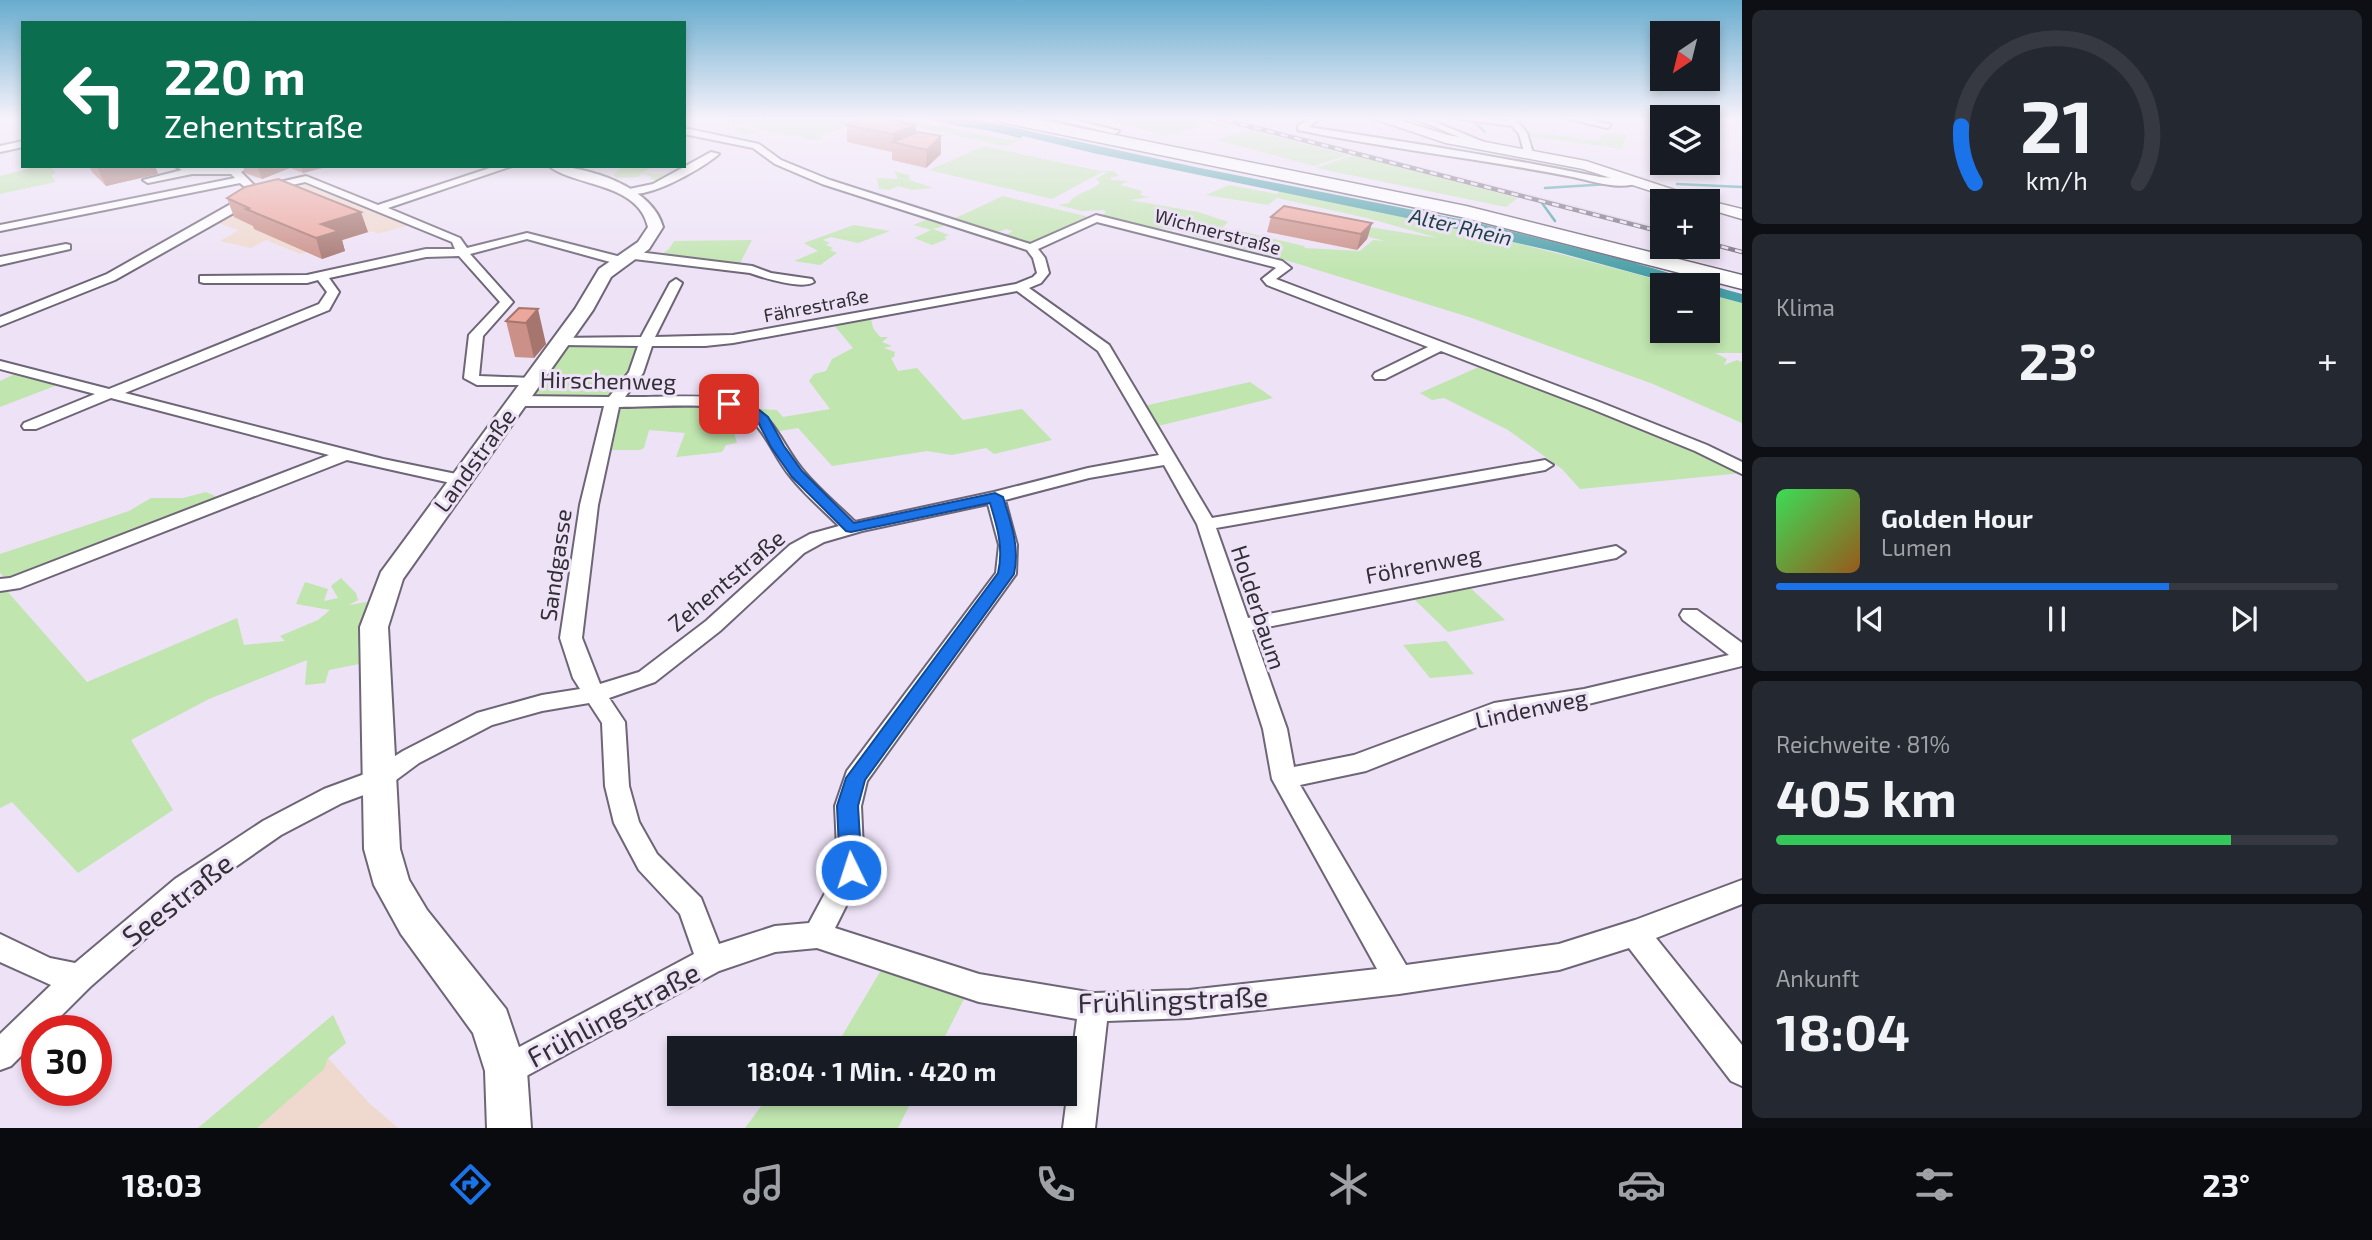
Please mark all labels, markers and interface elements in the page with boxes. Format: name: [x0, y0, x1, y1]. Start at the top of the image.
north arrow: [1650, 21, 1720, 91]
map controls: [1650, 21, 1720, 343]
text: 220 m: [164, 46, 306, 105]
icon: left: [49, 49, 140, 140]
text: 21: [2020, 80, 2094, 168]
button: layers: [1650, 105, 1720, 175]
text: Zehentstraße: [164, 106, 364, 144]
text: km/h: [2026, 165, 2088, 195]
button: +: [1650, 189, 1720, 259]
water label: Alter Rhein: [1406, 202, 1515, 250]
street label: Wichnerstraße: [1152, 203, 1284, 259]
button: −: [1650, 273, 1720, 343]
street label: Fährestraße: [761, 284, 871, 326]
text: Klima: [1776, 293, 1835, 321]
text: 23°: [2019, 328, 2096, 390]
text: −: [1776, 336, 1798, 382]
text: +: [2317, 336, 2338, 382]
street label: Hirschenweg: [540, 365, 677, 395]
pin: [699, 374, 759, 434]
icon: arrive: [710, 385, 748, 423]
street label: Landstraße: [427, 403, 521, 517]
text: Golden Hour: [1881, 502, 2033, 533]
street label: Sandgasse: [533, 507, 577, 623]
street label: Zehentstraße: [662, 523, 790, 637]
text: Lumen: [1881, 533, 1952, 561]
street label: Föhrenweg: [1363, 539, 1483, 589]
street label: Holderbaum: [1226, 541, 1292, 673]
icon: previous: [1851, 600, 1889, 638]
icon: pause: [2038, 600, 2076, 638]
icon: next: [2225, 600, 2263, 638]
street label: Lindenweg: [1472, 682, 1590, 734]
text: Reichweite · 81%: [1776, 730, 1950, 758]
text: 405 km: [1776, 765, 1957, 827]
position arrow: [814, 833, 888, 907]
street label: Seestraße: [115, 845, 239, 953]
street label: Frühlingstraße: [521, 954, 705, 1074]
text: Ankunft: [1776, 964, 1859, 992]
street label: Frühlingstraße: [1077, 979, 1269, 1019]
text: 18:04: [1776, 999, 1910, 1061]
speed limit sign: 30: [21, 1015, 112, 1106]
text: 18:04 · 1 Min. · 420 m: [748, 1055, 996, 1086]
icon: directions: [446, 1160, 495, 1209]
icon: music: [739, 1160, 788, 1209]
icon: phone: [1031, 1160, 1080, 1209]
icon: climate: [1324, 1160, 1373, 1209]
icon: car: [1617, 1160, 1666, 1209]
icon: filters: [1910, 1160, 1959, 1209]
text: 18:03: [122, 1165, 202, 1203]
text: 23°: [2202, 1165, 2250, 1203]

